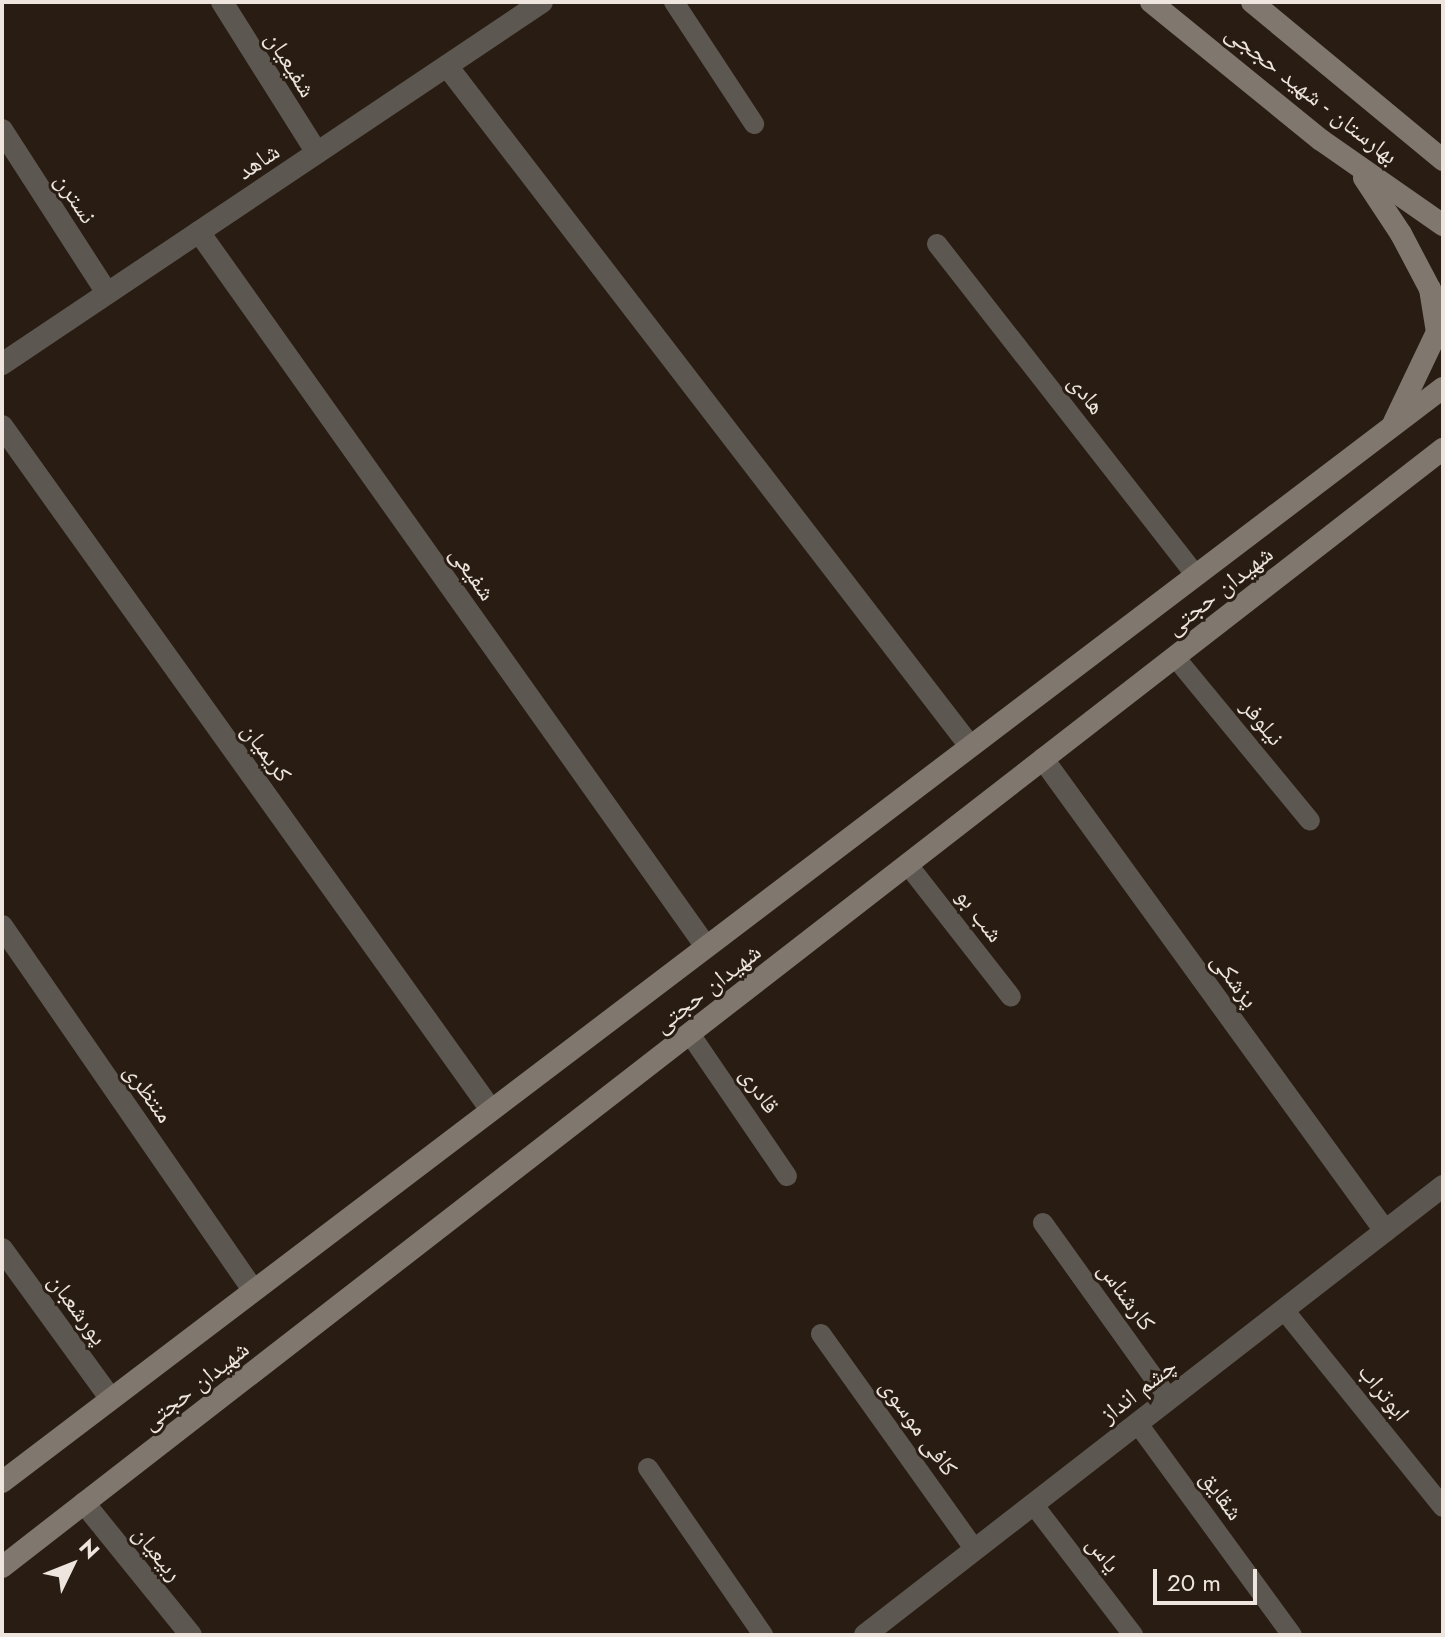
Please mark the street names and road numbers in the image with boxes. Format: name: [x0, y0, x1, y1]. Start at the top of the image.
street label: بهارستان - شهید حججی: [1220, 18, 1404, 170]
street label: شفیعیان: [260, 26, 322, 102]
street label: شاهد: [231, 136, 285, 186]
street label: نسترن: [49, 167, 103, 229]
street label: هادی: [1062, 368, 1112, 420]
street label: شهیدان حجتی: [1160, 539, 1278, 641]
street label: شفیعی: [444, 540, 502, 606]
street label: نیلوفر: [1235, 693, 1291, 751]
street label: کریمیان: [236, 717, 298, 787]
street label: شب بو: [950, 882, 1010, 948]
street label: شهیدان حجتی: [648, 937, 766, 1039]
street label: پزشکی: [1205, 947, 1265, 1013]
street label: منتظری: [118, 1058, 180, 1128]
street label: قادری: [734, 1061, 786, 1119]
street label: کارشناس: [1092, 1256, 1162, 1336]
street label: پورشعبان: [42, 1268, 114, 1350]
street label: شهیدان حجتی: [136, 1334, 254, 1436]
street label: چشم انداز: [1094, 1351, 1182, 1429]
street label: ابوتراب: [1352, 1357, 1416, 1427]
street label: کافی موسوی: [874, 1372, 964, 1482]
street label: شقایق: [1194, 1464, 1250, 1526]
street label: ربیعیان: [127, 1519, 189, 1587]
street label: یاس: [1081, 1530, 1127, 1578]

